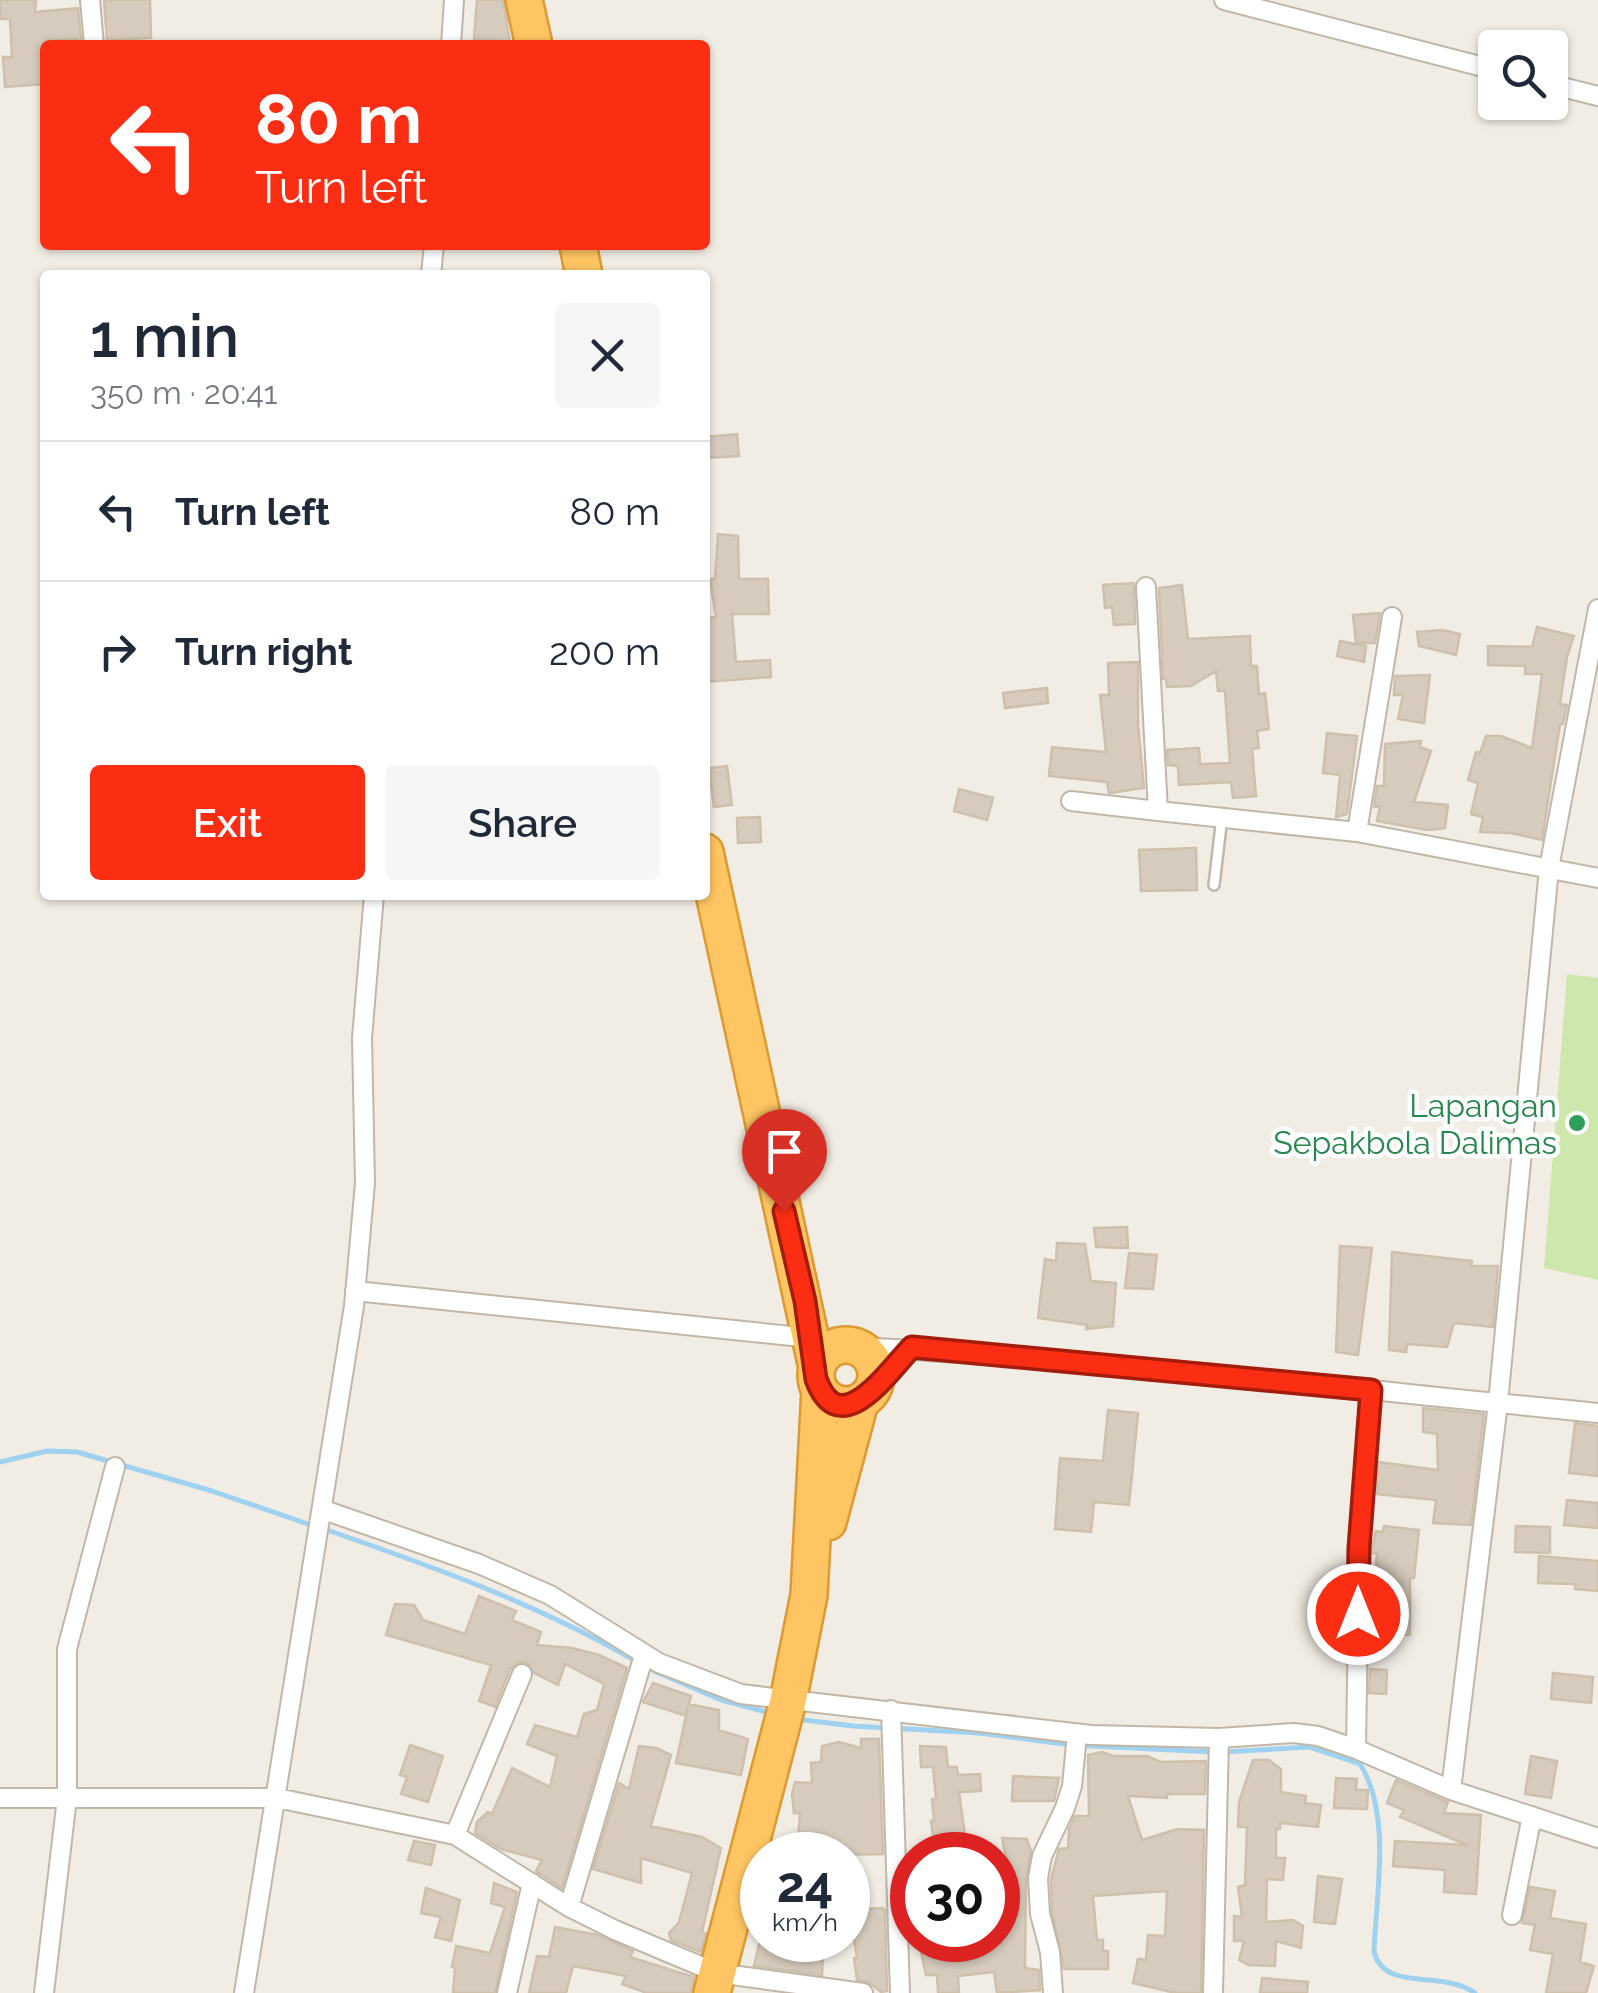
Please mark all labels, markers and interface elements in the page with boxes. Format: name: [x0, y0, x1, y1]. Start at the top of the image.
map controls: [1478, 30, 1568, 120]
button: search: [1478, 30, 1568, 120]
text: 80 m: [255, 77, 422, 159]
icon: left: [90, 80, 220, 210]
text: Turn left: [255, 161, 427, 214]
text: 1 min: [90, 301, 239, 371]
button: close: [555, 303, 660, 408]
text: 350 m · 20:41: [90, 374, 278, 411]
icon: left: [90, 484, 145, 539]
text: Turn left: [175, 489, 330, 534]
text: 80 m: [570, 489, 660, 534]
icon: right: [90, 624, 145, 679]
text: Turn right: [175, 629, 352, 674]
text: 200 m: [549, 629, 660, 674]
button: Exit: [90, 765, 365, 880]
button: Share: [385, 765, 660, 880]
place label: Lapangan Sepakbola Dalimas: [1273, 1087, 1557, 1161]
pin: [742, 1109, 827, 1212]
marker: Lapangan Sepakbola Dalimas: [1566, 1112, 1588, 1134]
icon: arrive: [757, 1124, 812, 1179]
position arrow: [1306, 1562, 1410, 1666]
speed limit sign: 30: [890, 1832, 1020, 1962]
text: 24: [777, 1855, 833, 1914]
text: km/h: [772, 1907, 838, 1937]

